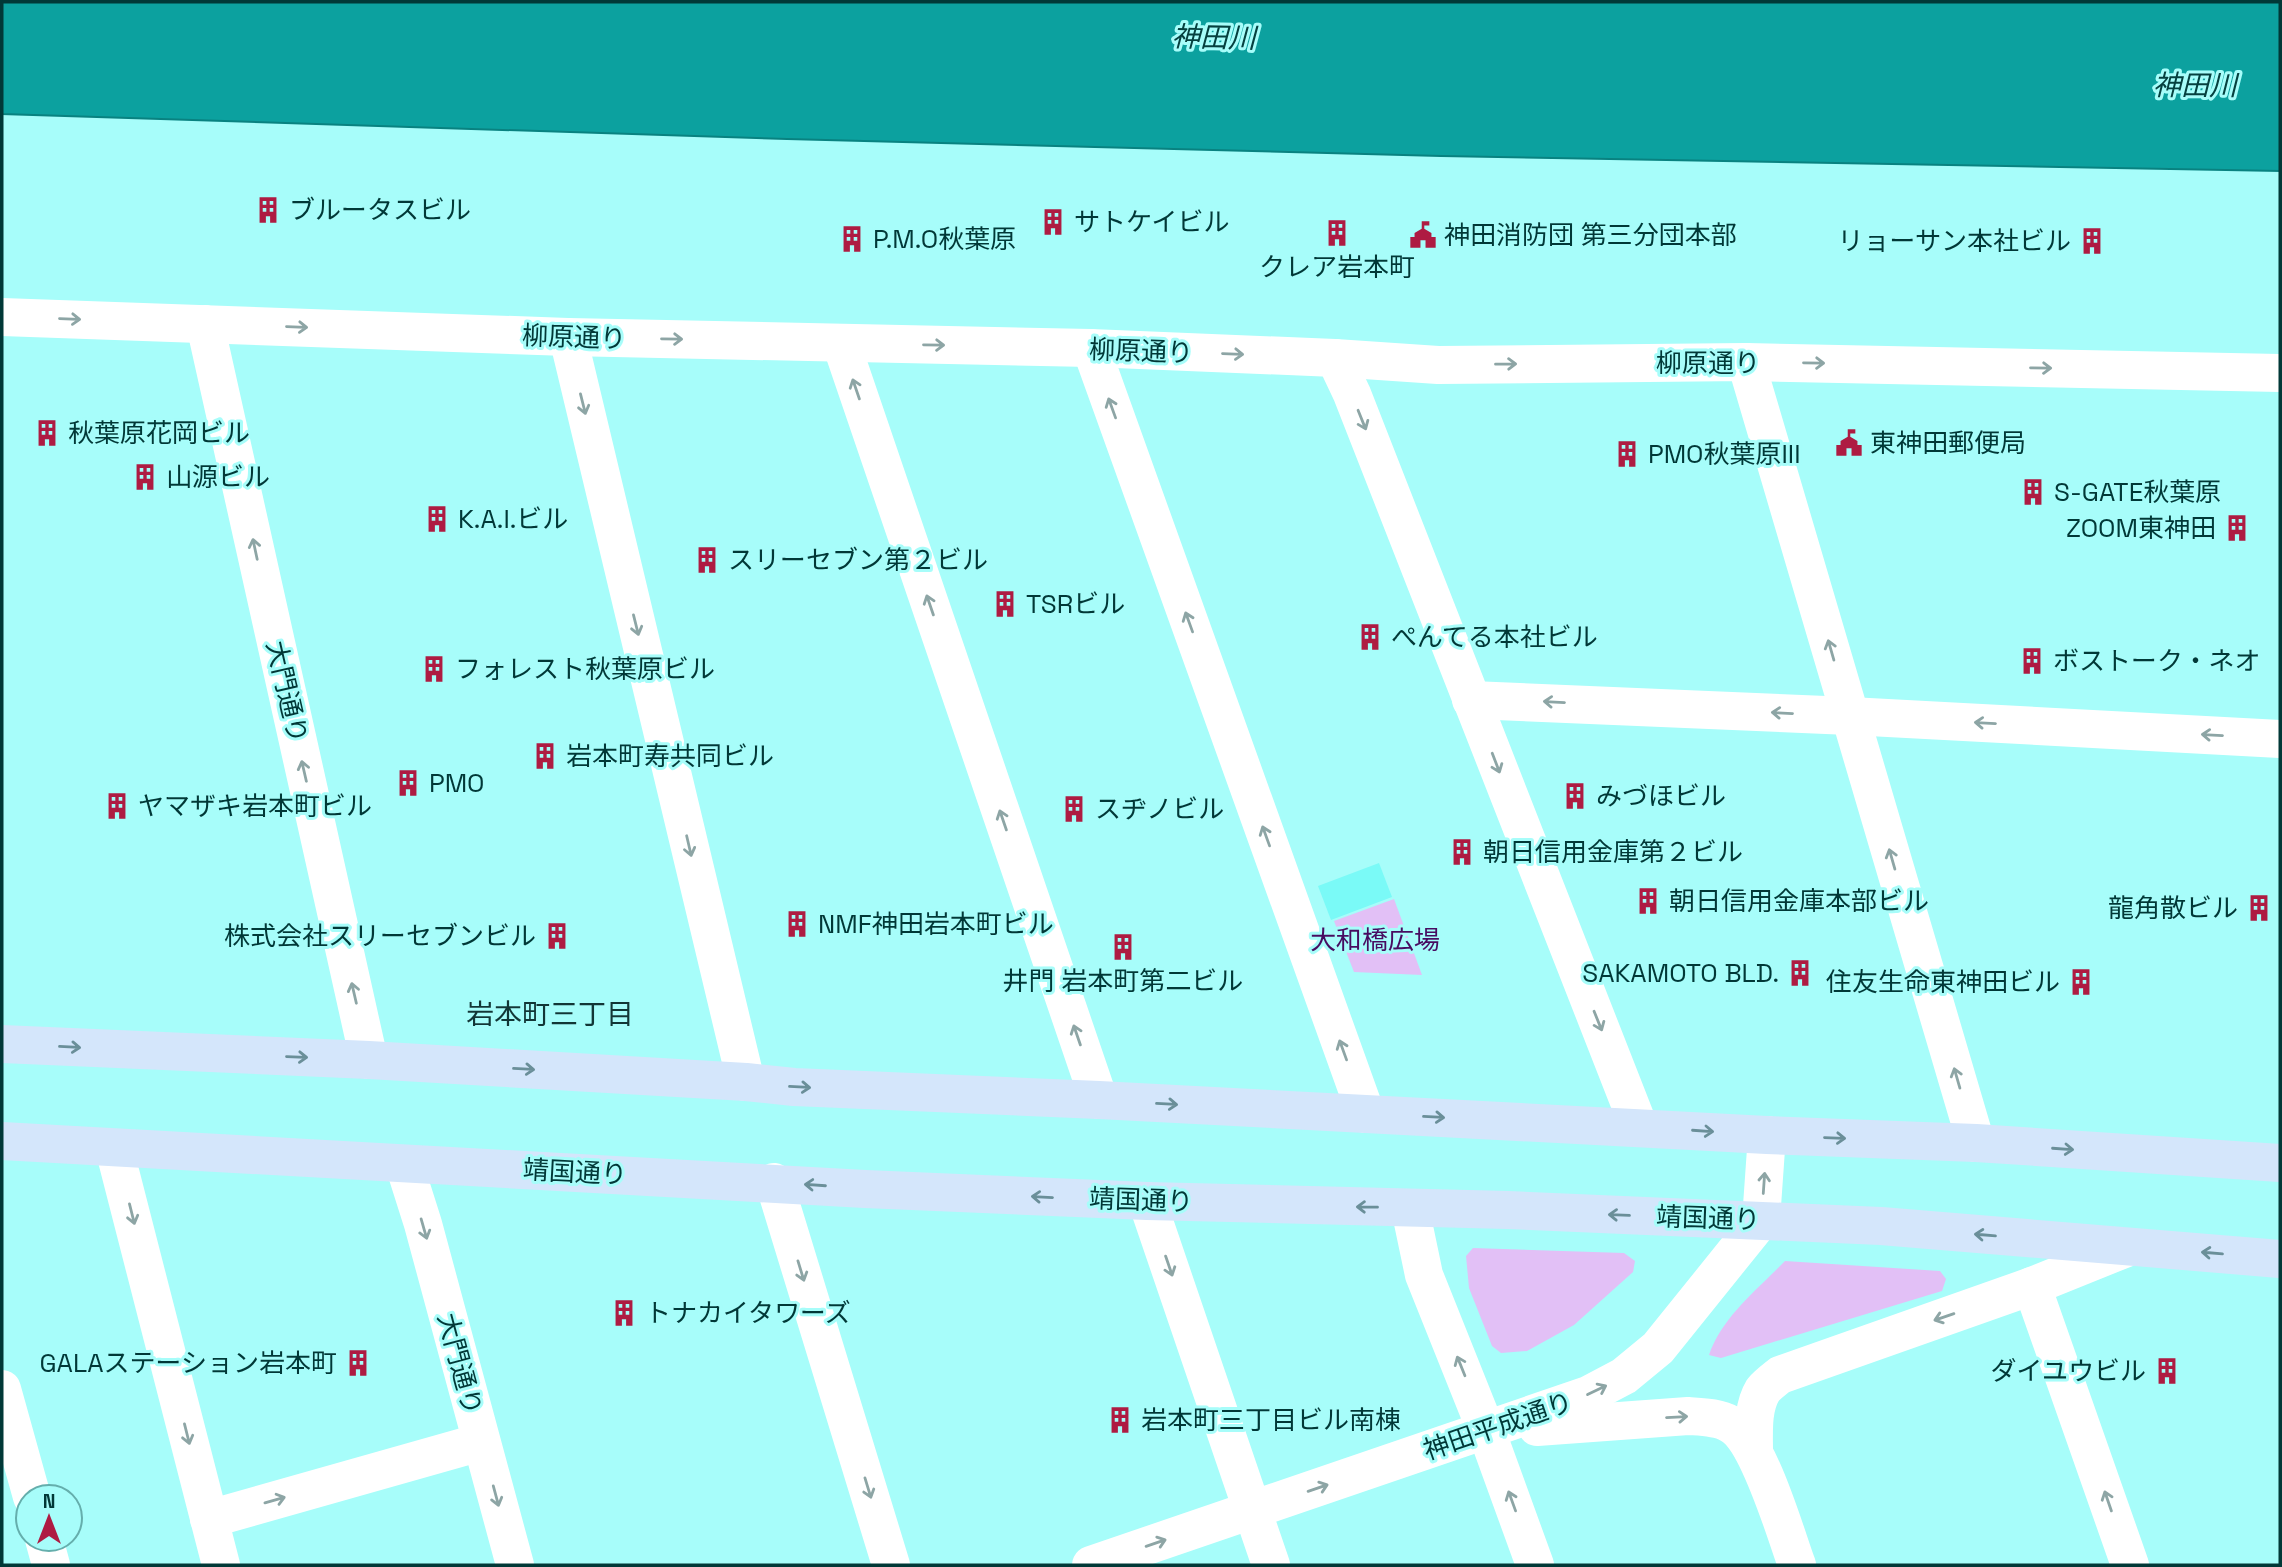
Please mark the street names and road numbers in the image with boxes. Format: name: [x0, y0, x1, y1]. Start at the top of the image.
street label: 柳原通り: [521, 318, 627, 356]
street label: 柳原通り: [1088, 332, 1194, 370]
street label: 柳原通り: [1656, 346, 1760, 380]
street label: 大門通り: [259, 638, 315, 746]
street label: 靖国通り: [522, 1152, 628, 1192]
street label: 靖国通り: [1088, 1181, 1194, 1219]
street label: 靖国通り: [1655, 1199, 1761, 1237]
street label: 大門通り: [430, 1309, 490, 1419]
street label: 神田平成通り: [1419, 1385, 1577, 1467]

